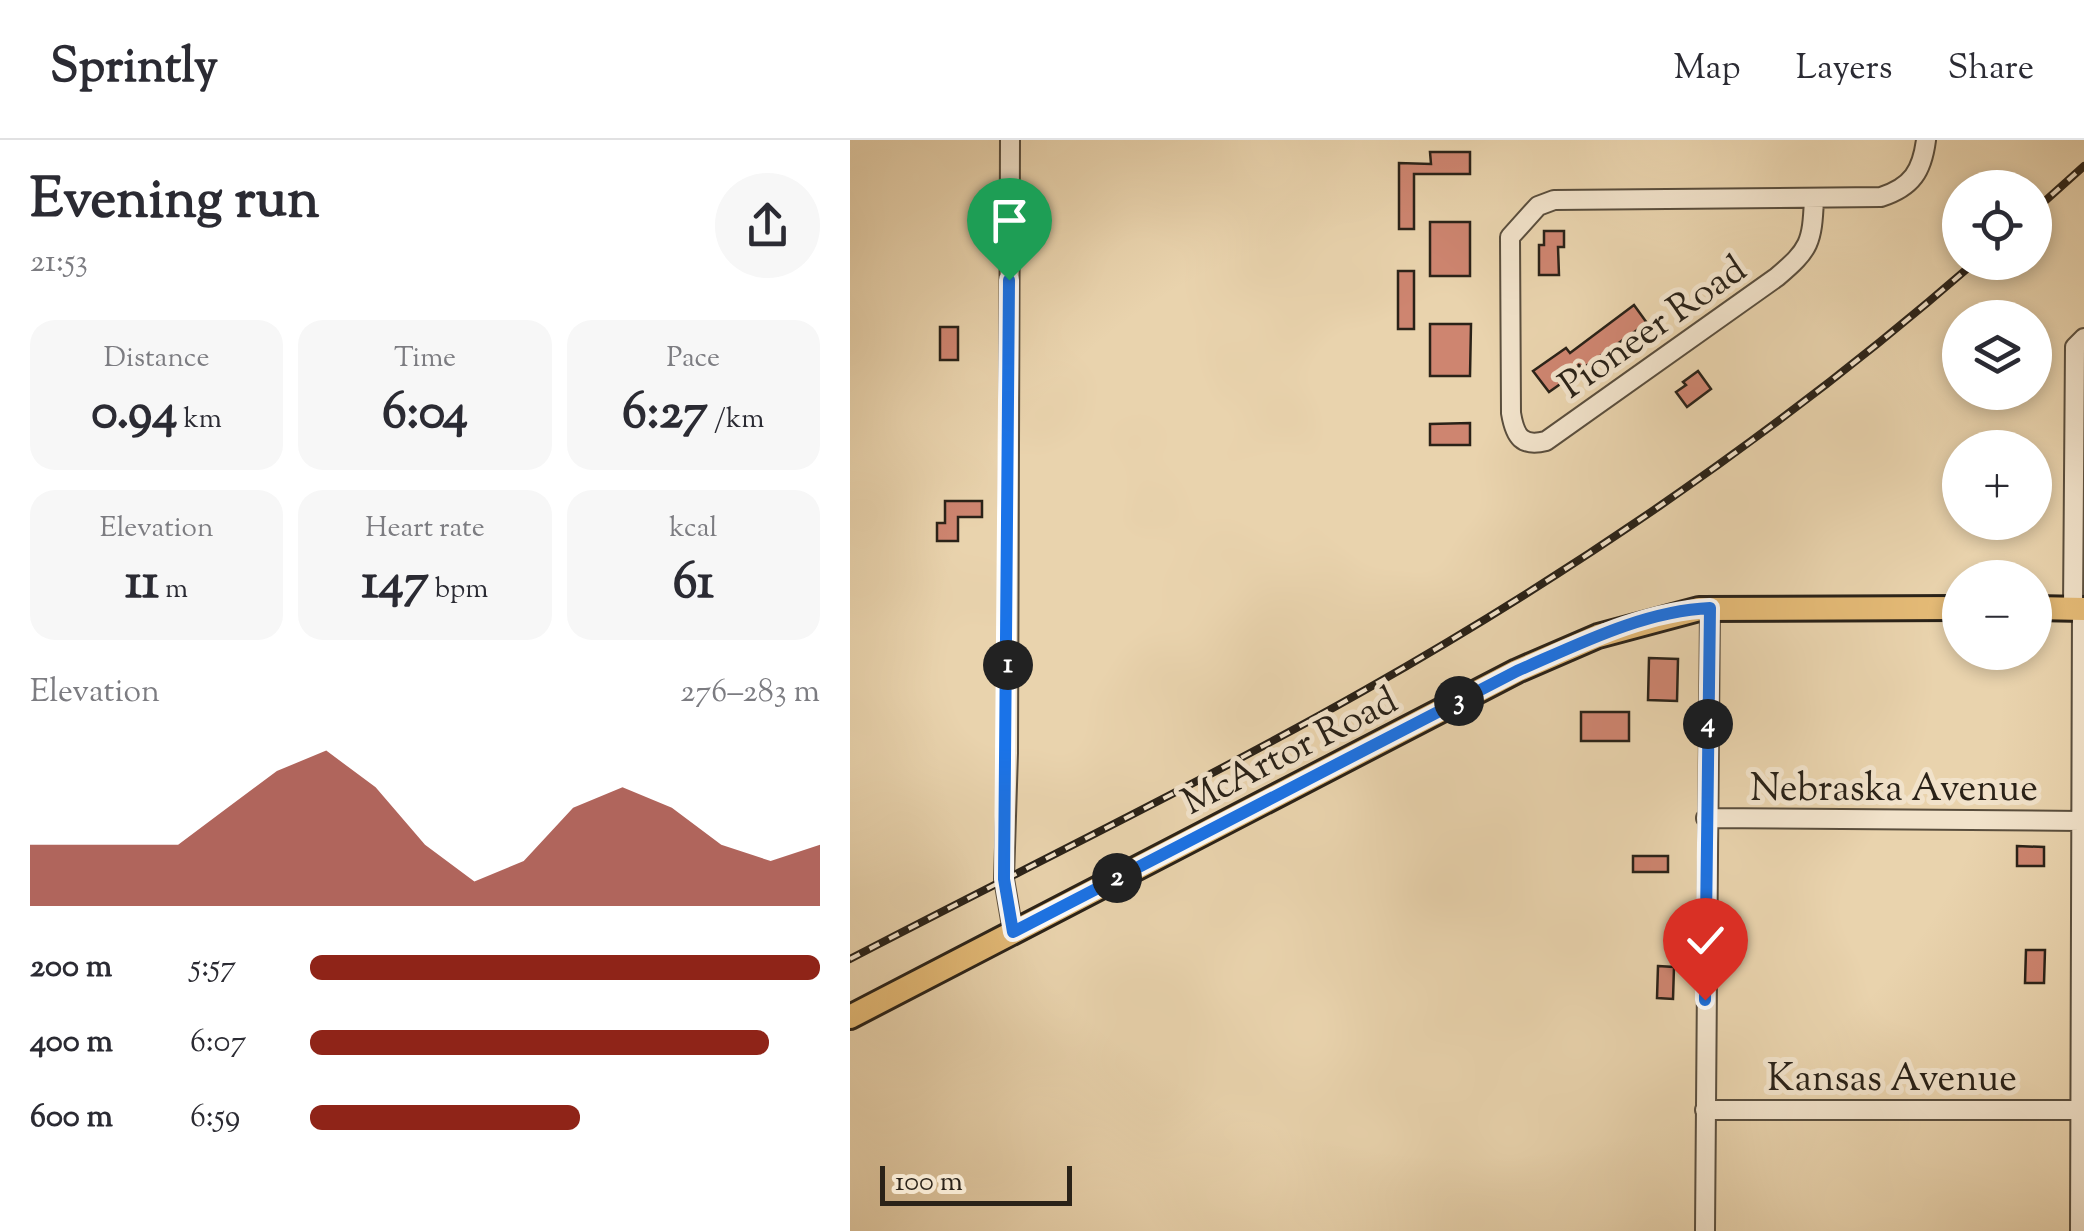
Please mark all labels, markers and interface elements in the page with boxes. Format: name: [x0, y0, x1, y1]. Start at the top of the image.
text: Sprintly: [50, 35, 218, 104]
text: Map: [1673, 44, 1741, 95]
text: Layers: [1796, 44, 1893, 95]
text: Share: [1948, 44, 2034, 95]
text: Evening run: [30, 163, 319, 242]
map controls: [1942, 170, 2052, 670]
button: locate: [1942, 170, 2052, 280]
button: share: [715, 173, 820, 278]
pin: [967, 178, 1052, 281]
icon: arrive: [982, 193, 1037, 248]
text: 21:53: [30, 240, 88, 286]
street label: Pioneer Road: [1550, 245, 1759, 414]
button: layers: [1942, 300, 2052, 410]
text: Distance: [104, 339, 209, 379]
text: Time: [394, 339, 456, 379]
text: Pace: [667, 339, 720, 379]
text: 0.94: [91, 379, 178, 451]
text: 6:04: [382, 379, 468, 451]
text: 6:27: [622, 379, 708, 451]
text: km: [178, 400, 222, 440]
text: /km: [708, 400, 765, 440]
button: +: [1942, 430, 2052, 540]
text: Elevation: [100, 509, 213, 549]
text: Heart rate: [365, 509, 485, 549]
text: kcal: [669, 509, 717, 549]
text: 11: [125, 549, 159, 621]
text: 147: [362, 549, 429, 621]
text: 61: [673, 549, 714, 621]
button: −: [1942, 560, 2052, 670]
text: m: [159, 570, 188, 610]
text: bpm: [429, 570, 488, 610]
pin: 1: [983, 640, 1033, 690]
text: 1: [1003, 645, 1013, 685]
text: Elevation: [30, 670, 160, 716]
text: 276–283 m: [680, 670, 820, 716]
street label: McArtor Road: [1174, 676, 1408, 831]
pin: 3: [1434, 676, 1484, 726]
text: 3: [1453, 681, 1465, 721]
pin: 4: [1683, 699, 1733, 749]
text: 4: [1701, 704, 1715, 744]
street label: Nebraska Avenue: [1750, 764, 2038, 818]
pin: 2: [1092, 853, 1142, 903]
text: 2: [1110, 858, 1124, 898]
pin: [1663, 898, 1748, 1001]
icon: check: [1678, 913, 1733, 968]
text: 200 m: [30, 945, 112, 991]
text: 5:57: [190, 945, 236, 991]
text: 400 m: [30, 1020, 113, 1066]
text: 6:07: [190, 1020, 247, 1066]
street label: Kansas Avenue: [1767, 1054, 2017, 1108]
text: 600 m: [30, 1095, 113, 1141]
text: 6:59: [190, 1095, 240, 1141]
scale bar: [880, 1161, 1072, 1206]
text: 100 m: [895, 1163, 963, 1203]

